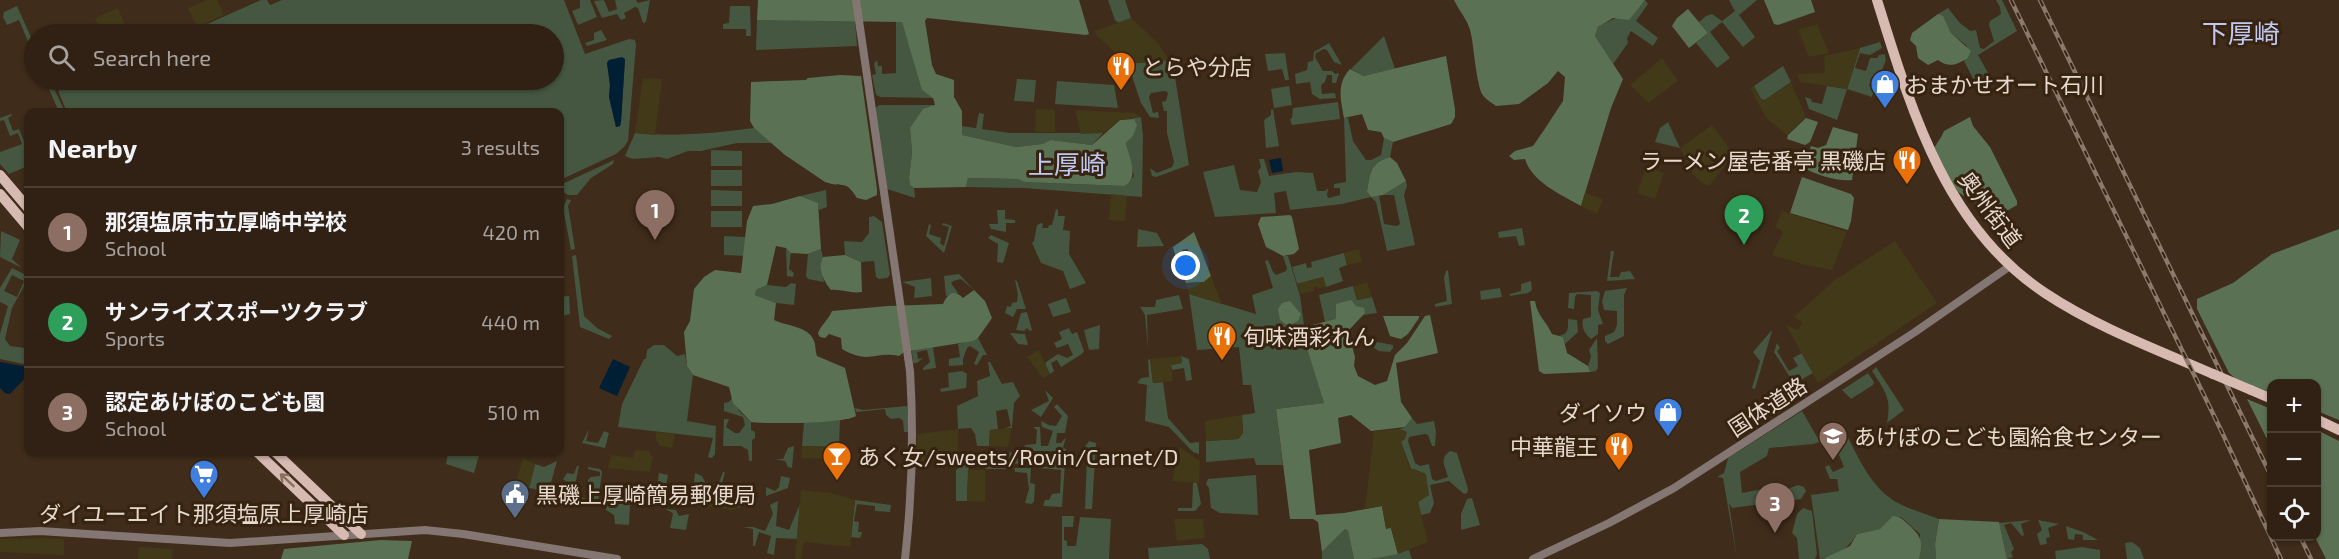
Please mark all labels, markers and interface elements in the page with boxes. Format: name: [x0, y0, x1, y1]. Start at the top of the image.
district label: 下厚崎: [2202, 17, 2280, 48]
search box: [24, 24, 564, 90]
icon: search: [45, 41, 78, 74]
text: Search here: [93, 44, 211, 70]
restaurant icon: とらや分店: [1105, 50, 1137, 92]
place label: とらや分店: [1142, 53, 1252, 79]
shop icon: おまかせオート石川: [1869, 68, 1901, 110]
place label: おまかせオート石川: [1906, 71, 2104, 97]
text: Nearby: [48, 132, 137, 163]
text: 3 results: [461, 135, 540, 159]
restaurant icon: ラーメン屋壱番亭 黒磯店: [1891, 144, 1923, 186]
place label: ラーメン屋壱番亭 黒磯店: [1640, 147, 1886, 173]
district label: 上厚崎: [1028, 148, 1106, 179]
street label: 奥州街道: [1954, 166, 2028, 252]
pin: 1: [636, 190, 674, 240]
pin: 2: [1724, 196, 1764, 245]
text: 那須塩原市立厚崎中学校: [105, 208, 347, 234]
text: 1: [63, 220, 72, 244]
text: 420 m: [482, 220, 540, 244]
text: School: [105, 236, 166, 260]
your location: [1171, 251, 1200, 280]
text: サンライズスポーツクラブ: [105, 298, 368, 324]
text: 2: [62, 310, 73, 334]
text: 440 m: [481, 310, 540, 334]
restaurant icon: 旬味酒彩れん: [1206, 320, 1238, 362]
place label: 旬味酒彩れん: [1243, 323, 1375, 349]
text: Sports: [105, 326, 165, 350]
street label: 国体道路: [1723, 371, 1811, 441]
map controls: [2267, 379, 2321, 541]
button: +: [2267, 379, 2321, 433]
text: 認定あけぼのこども園: [105, 388, 325, 414]
shop icon: ダイソウ: [1652, 396, 1684, 438]
place label: ダイソウ: [1559, 399, 1647, 425]
text: 3: [62, 400, 73, 424]
text: 510 m: [487, 400, 540, 424]
text: School: [105, 416, 166, 440]
school or university icon: あけぼのこども園給食センター: [1817, 420, 1849, 462]
place label: あけぼのこども園給食センター: [1854, 423, 2162, 449]
restaurant icon: 中華龍王: [1603, 430, 1635, 472]
place label: 中華龍王: [1510, 433, 1598, 459]
button: −: [2267, 433, 2321, 487]
bar icon: あく女/sweets/Rovin/Carnet/D: [821, 440, 853, 482]
place label: あく女/sweets/Rovin/Carnet/D: [858, 443, 1178, 469]
supermarket icon: ダイユーエイト那須塩原上厚崎店: [188, 458, 220, 500]
one-way arrow: [280, 473, 295, 487]
public building icon: 黒磯上厚崎簡易郵便局: [499, 478, 531, 520]
place label: 黒磯上厚崎簡易郵便局: [536, 481, 756, 507]
pin: 3: [1756, 484, 1794, 533]
button: locate: [2267, 487, 2321, 541]
place label: ダイユーエイト那須塩原上厚崎店: [39, 500, 369, 526]

